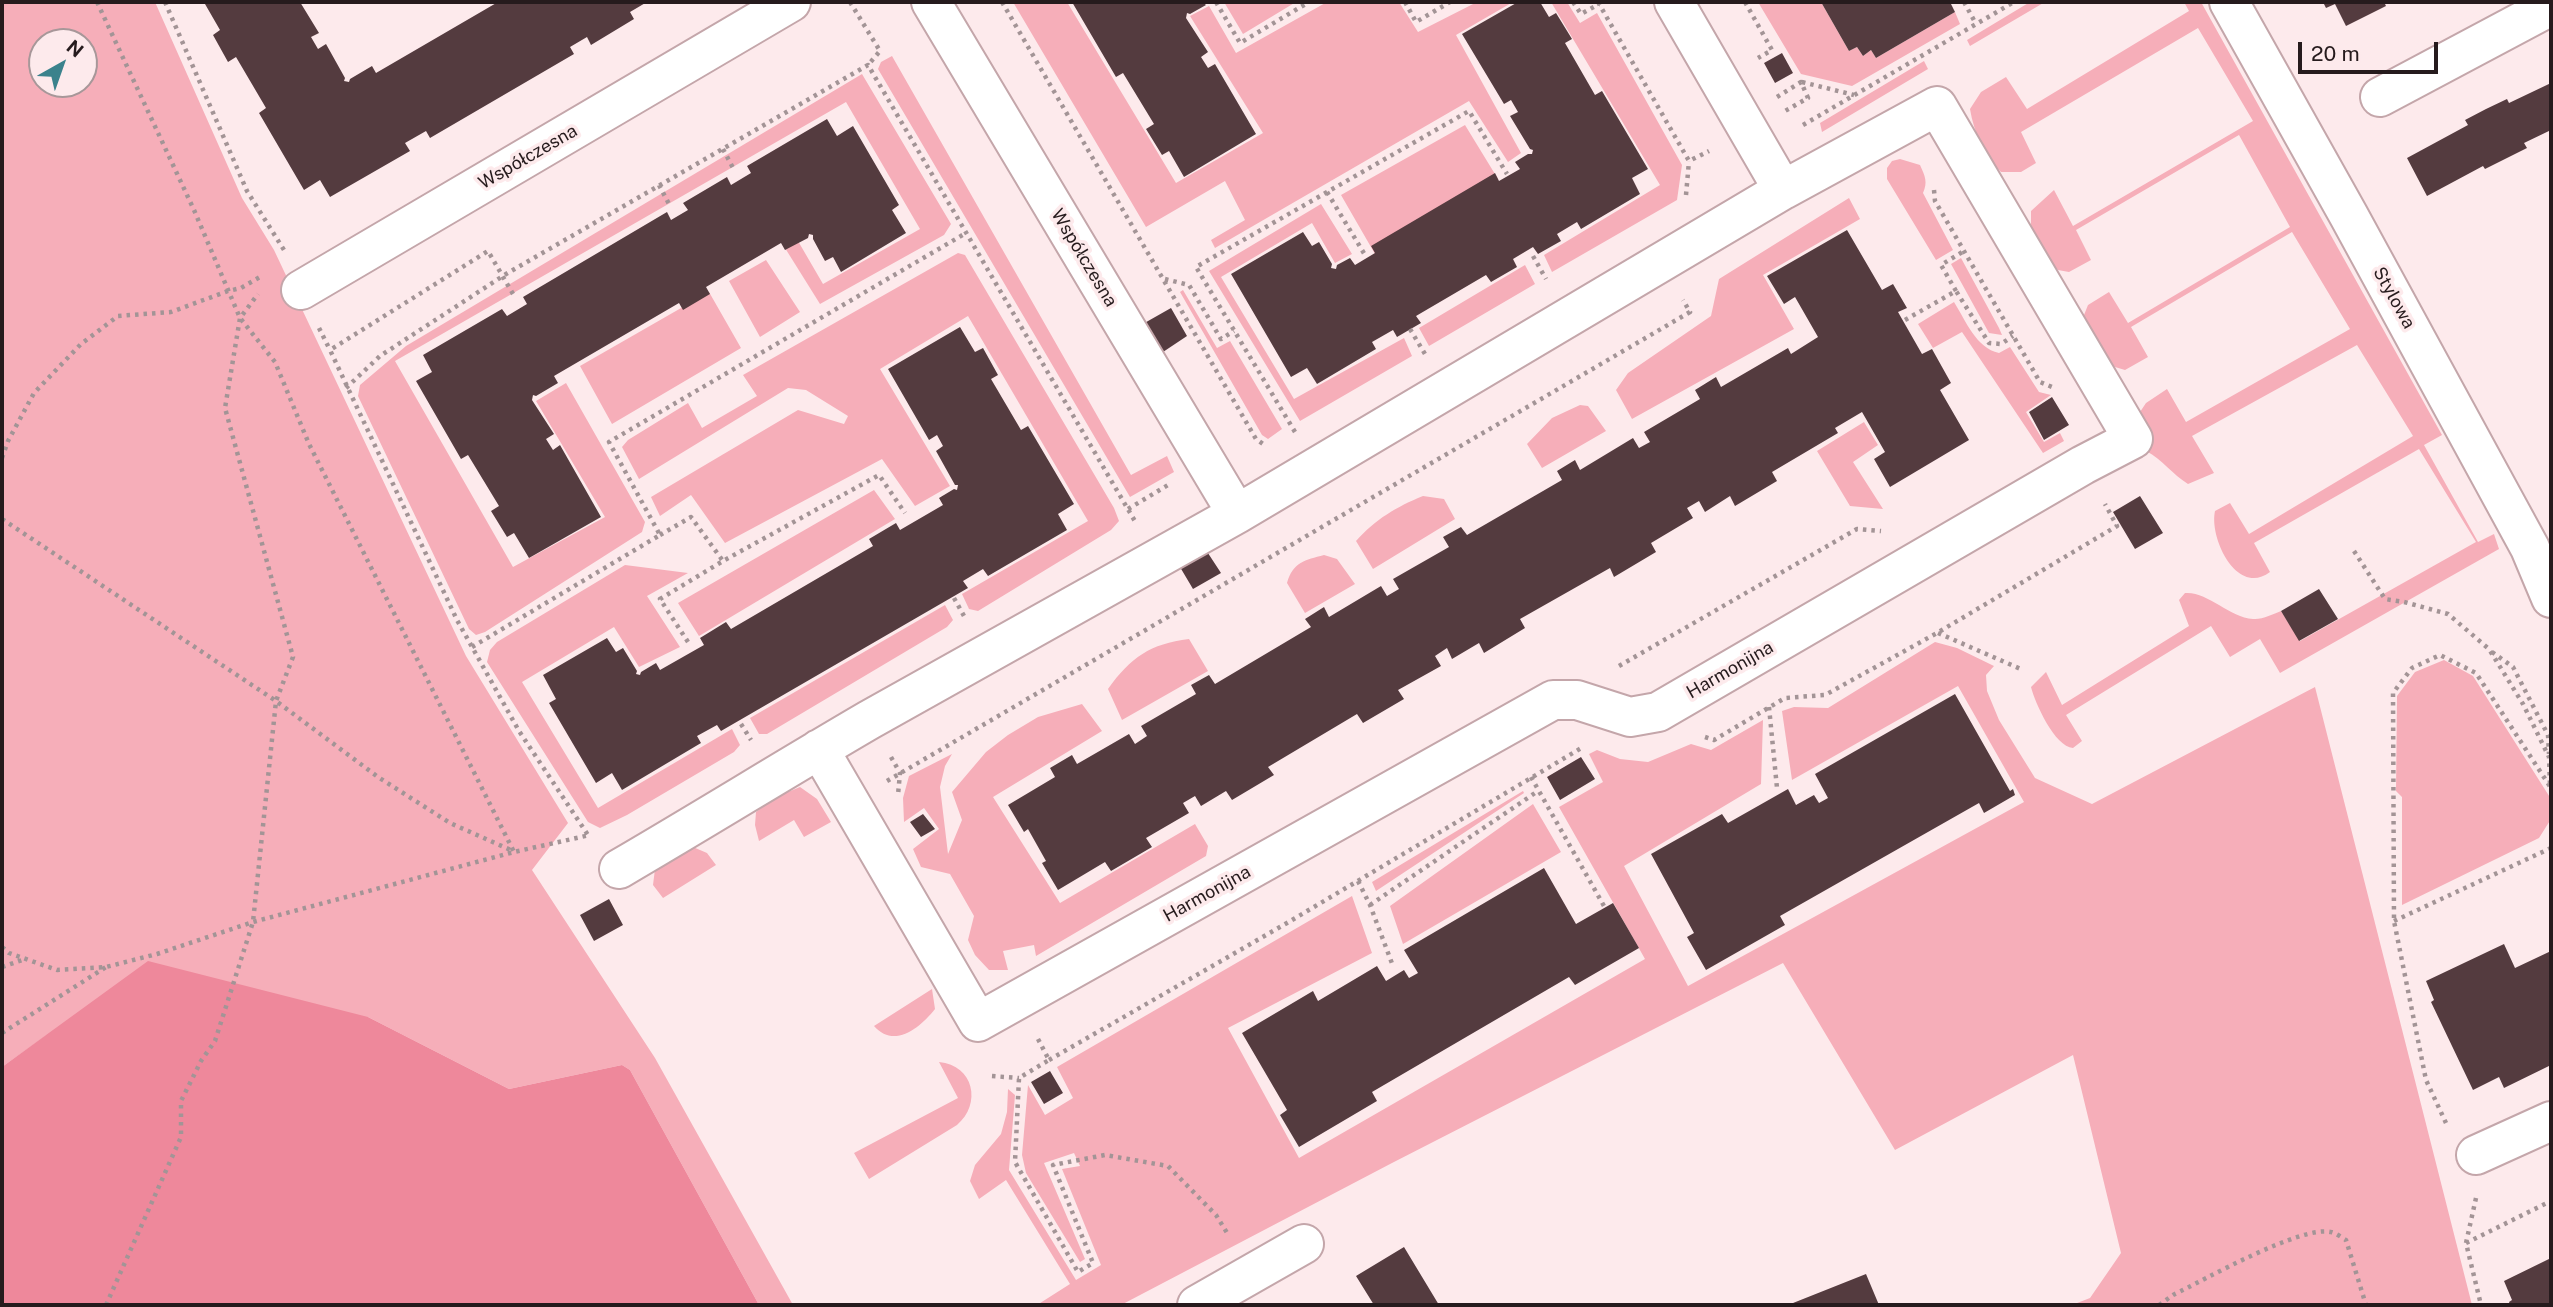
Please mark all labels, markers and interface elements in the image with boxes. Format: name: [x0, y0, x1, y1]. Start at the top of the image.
north arrow: [28, 28, 98, 98]
scale bar: [2301, 28, 2441, 72]
text: N: [62, 35, 88, 62]
text: 20 m: [2311, 41, 2360, 66]
street label: Współczesna: [475, 120, 581, 194]
street label: Współczesna: [1046, 205, 1122, 311]
street label: Stylowa: [2368, 263, 2420, 333]
street label: Harmonijna: [1683, 637, 1777, 703]
street label: Harmonijna: [1160, 861, 1254, 927]

